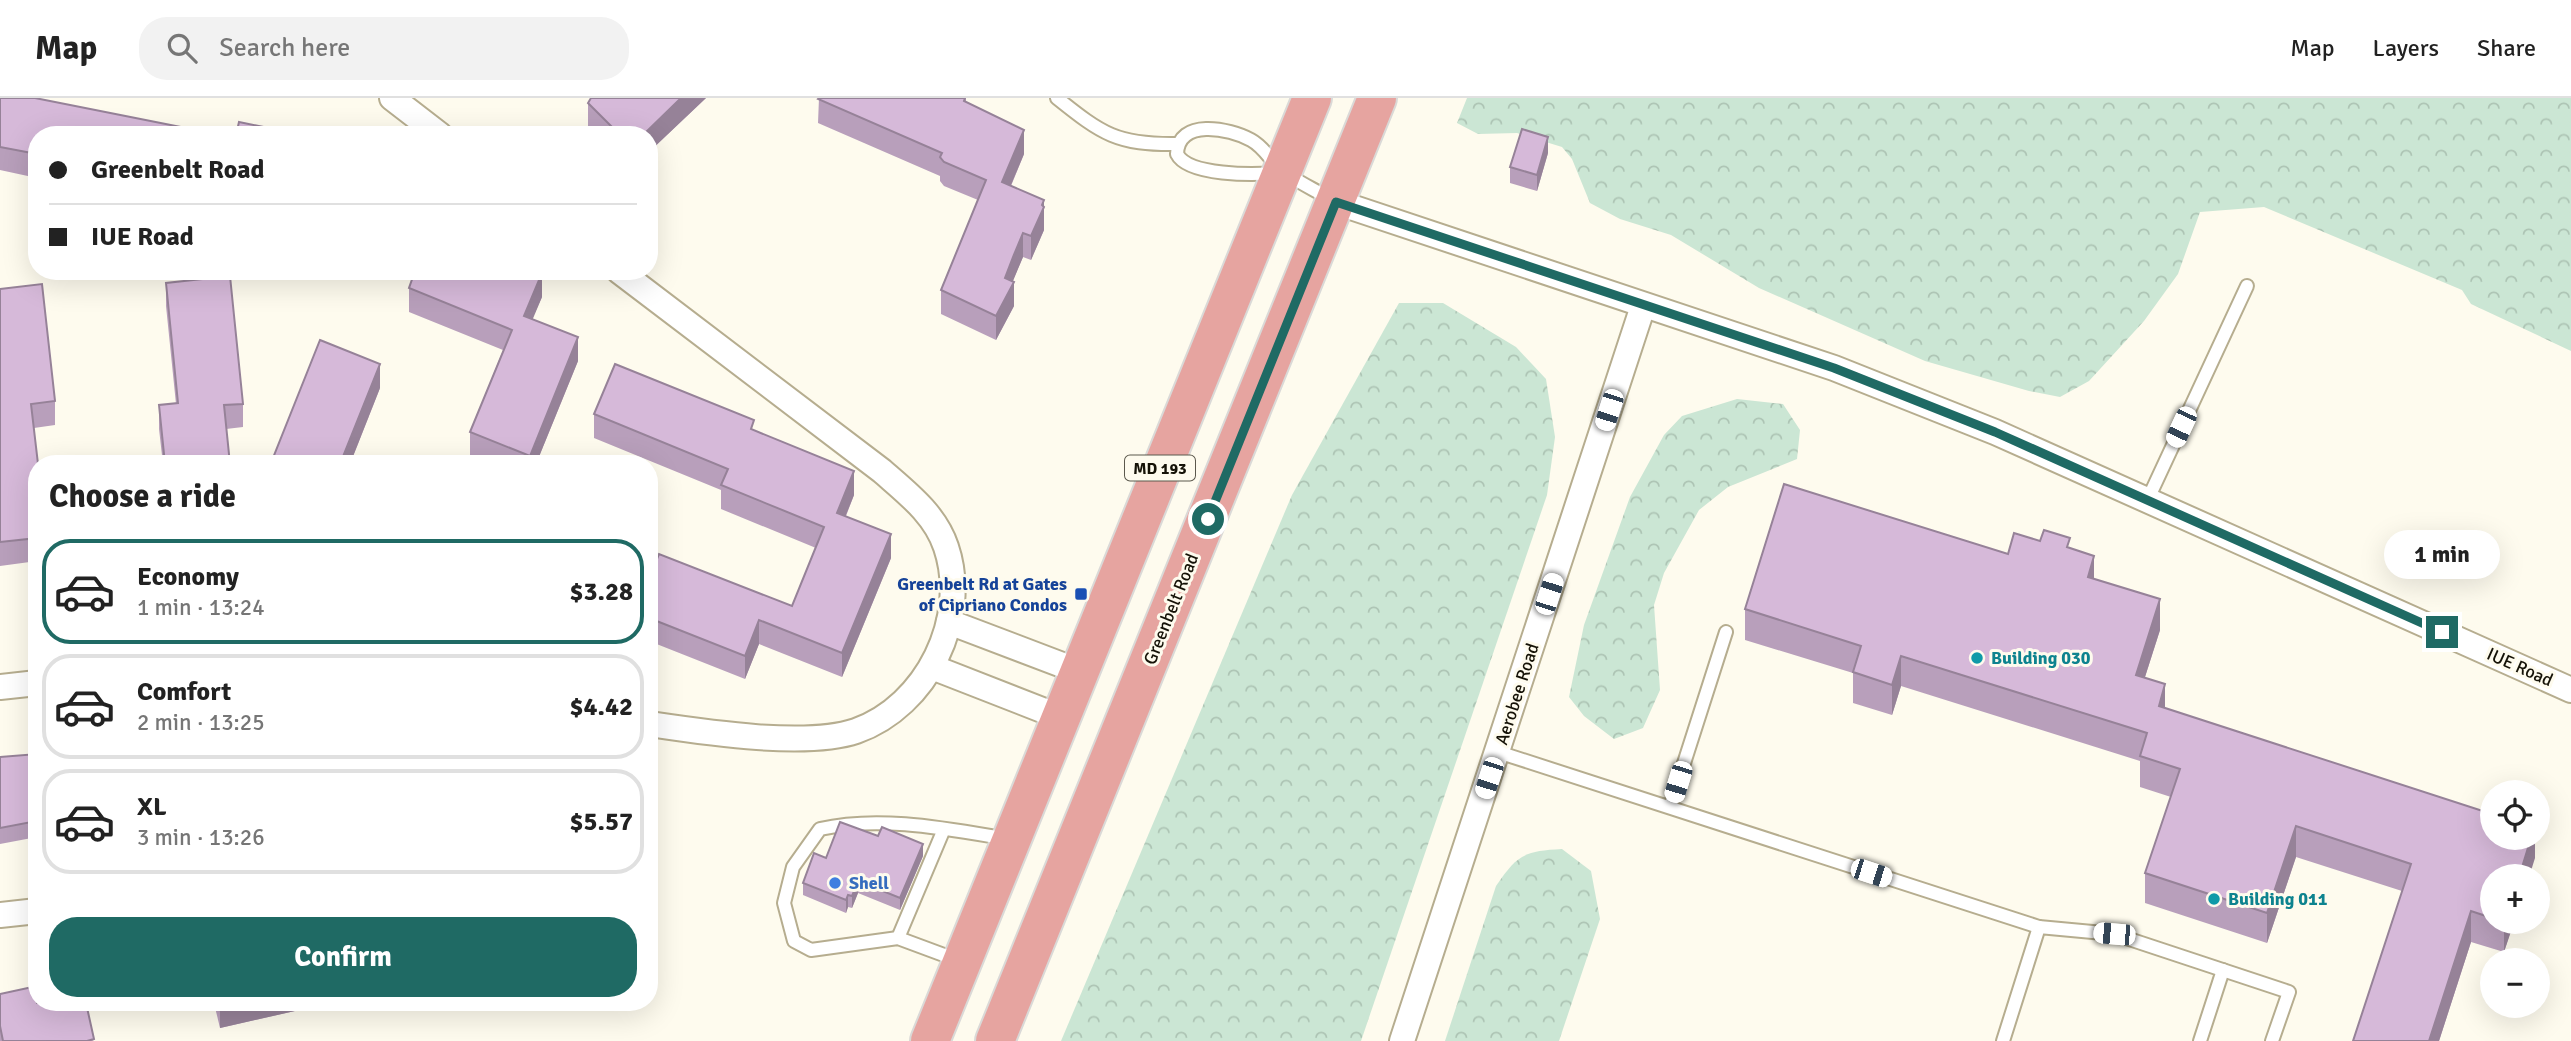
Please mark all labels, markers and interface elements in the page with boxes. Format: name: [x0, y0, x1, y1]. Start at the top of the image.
search box: [139, 17, 629, 80]
text: Map: [35, 28, 97, 69]
icon: search: [163, 29, 201, 67]
text: Search here: [219, 32, 350, 64]
text: Map: [2290, 33, 2335, 63]
text: Layers: [2373, 33, 2439, 63]
text: Share: [2477, 33, 2536, 63]
text: Greenbelt Road: [91, 154, 264, 186]
text: IUE Road: [91, 221, 194, 253]
car: [1593, 387, 1626, 433]
car: [2163, 404, 2200, 450]
road number: MD 193: [1125, 456, 1195, 480]
text: Choose a ride: [49, 477, 236, 516]
route start: [1192, 503, 1224, 535]
callout: 1 min: [2384, 531, 2500, 580]
text: 1 min: [2414, 540, 2470, 569]
street label: Greenbelt Road: [1139, 550, 1203, 668]
icon: car: [53, 560, 116, 623]
text: Economy: [137, 561, 239, 593]
car: [1533, 571, 1566, 617]
place label: Greenbelt Rd at Gates of Cipriano Condos: [897, 573, 1067, 616]
text: $3.28: [569, 576, 633, 608]
marker: Greenbelt Rd at Gates of Cipriano Condos: [1073, 586, 1089, 602]
text: 1 min · 13:24: [137, 593, 265, 622]
route end: [2426, 616, 2458, 648]
street label: Aerobee Road: [1490, 640, 1544, 748]
street label: IUE Road: [2484, 643, 2556, 691]
place label: Building 030: [1991, 647, 2091, 669]
marker: Building 030: [1969, 650, 1985, 666]
icon: car: [53, 675, 116, 738]
text: Comfort: [137, 676, 231, 708]
text: $4.42: [569, 691, 633, 723]
text: 2 min · 13:25: [137, 708, 265, 737]
car: [1473, 755, 1506, 801]
car: [1662, 759, 1695, 805]
map controls: [2480, 780, 2550, 1018]
button: locate: [2480, 780, 2550, 850]
icon: car: [53, 790, 116, 853]
text: XL: [137, 791, 167, 823]
text: $5.57: [569, 806, 633, 838]
text: 3 min · 13:26: [137, 823, 265, 852]
car: [1848, 857, 1895, 889]
button: +: [2480, 864, 2550, 934]
place label: Shell: [849, 872, 889, 894]
marker: Shell: [827, 875, 843, 891]
place label: Building 011: [2228, 888, 2328, 910]
marker: Building 011: [2206, 891, 2222, 907]
button: Confirm: [49, 917, 637, 997]
car: [2093, 922, 2136, 946]
button: −: [2480, 948, 2550, 1018]

